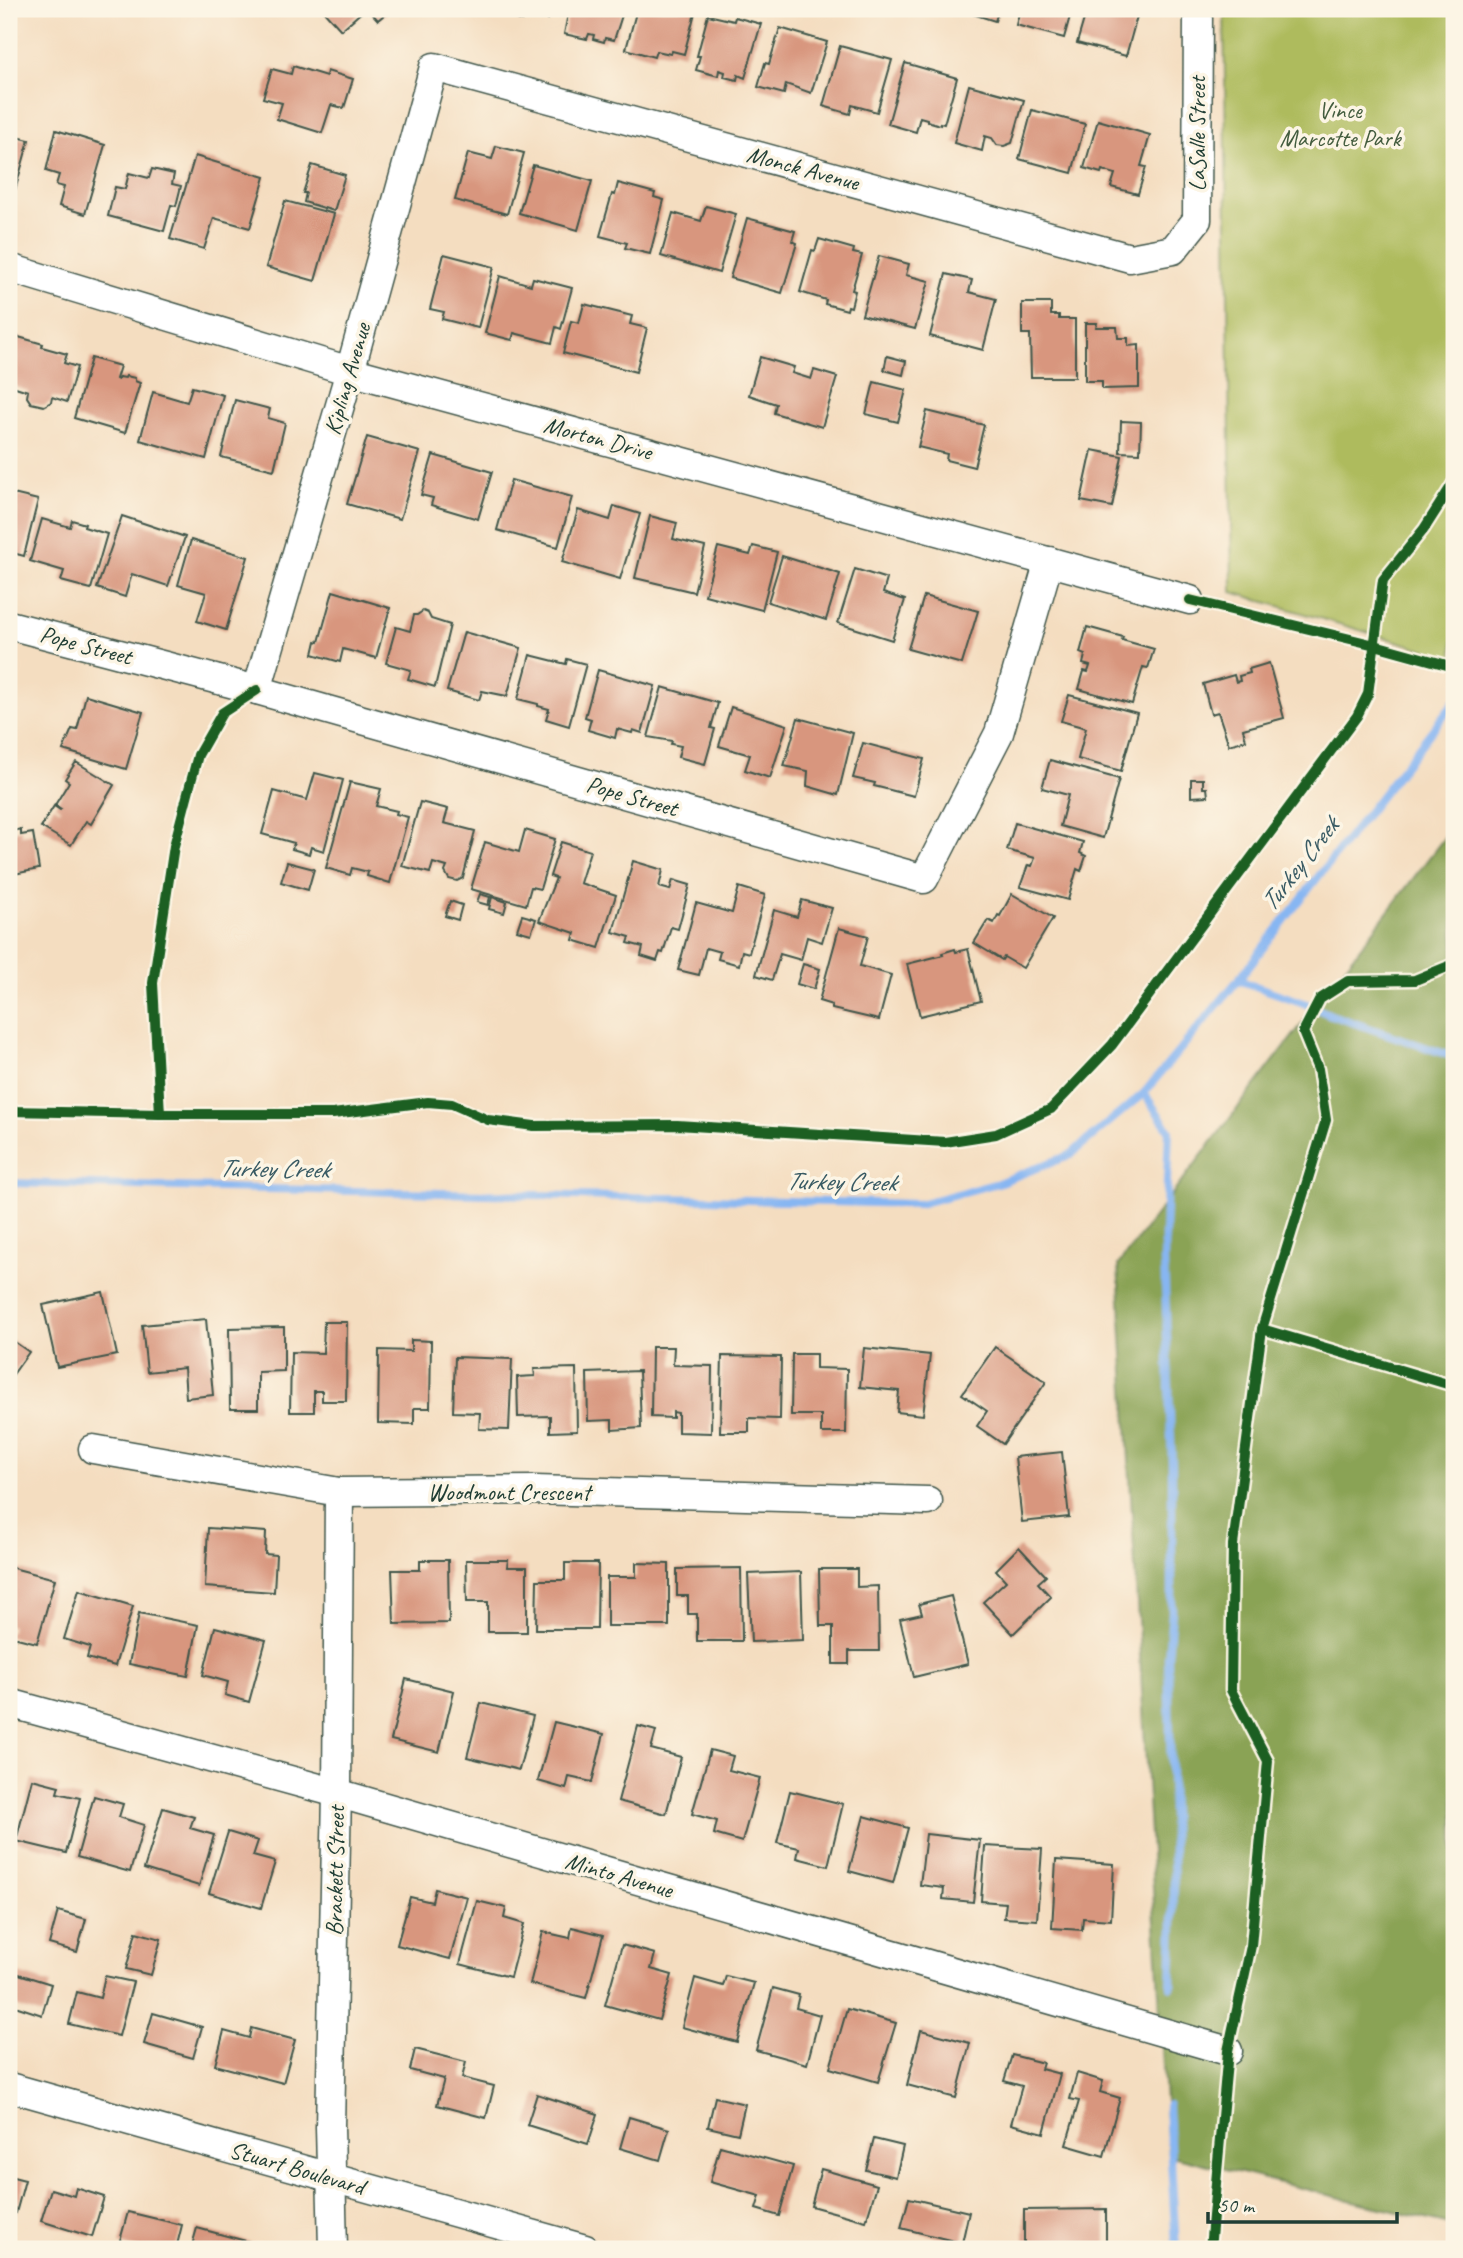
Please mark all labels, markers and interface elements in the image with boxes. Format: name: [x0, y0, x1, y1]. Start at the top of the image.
street label: LaSalle Street: [1182, 74, 1212, 192]
park label: Vince Marcotte Park: [1280, 95, 1403, 153]
street label: Monck Avenue: [744, 139, 864, 198]
street label: Kipling Avenue: [317, 318, 378, 438]
street label: Morton Drive: [541, 409, 657, 467]
street label: Pope Street: [37, 618, 137, 672]
street label: Pope Street: [583, 769, 683, 824]
water label: Turkey Creek: [1253, 807, 1349, 918]
water label: Turkey Creek: [219, 1151, 334, 1186]
water label: Turkey Creek: [786, 1164, 901, 1199]
street label: Woodmont Crescent: [428, 1477, 593, 1507]
street label: Brackett Street: [319, 1804, 351, 1936]
street label: Minto Avenue: [562, 1845, 678, 1905]
street label: Stuart Boulevard: [226, 2134, 371, 2203]
scale bar: [1208, 2181, 1396, 2225]
text: 50 m: [1218, 2192, 1256, 2218]

